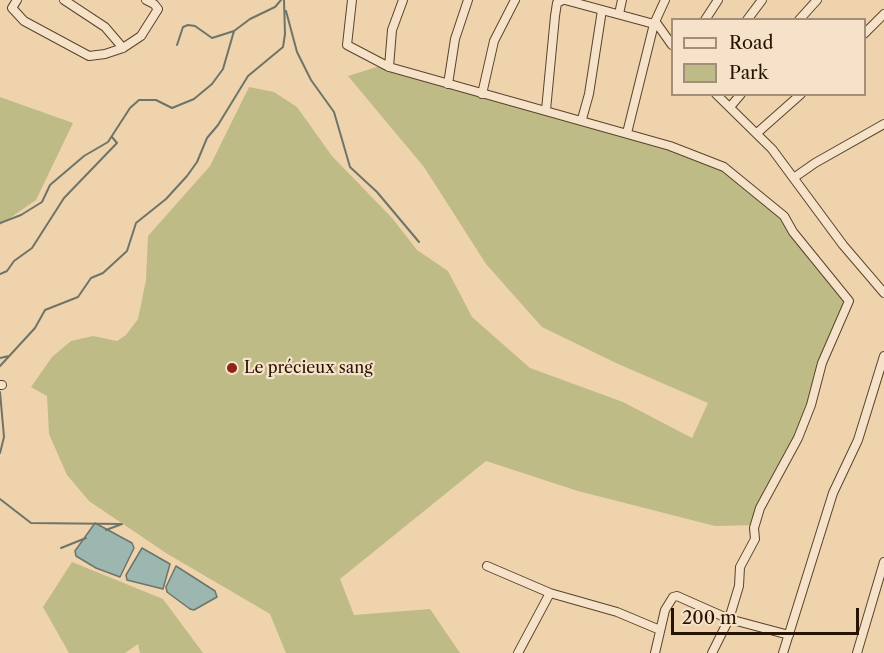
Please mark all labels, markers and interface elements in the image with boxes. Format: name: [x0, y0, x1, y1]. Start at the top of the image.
legend: [671, 18, 866, 96]
text: Road: [729, 32, 774, 54]
text: Park: [729, 62, 768, 84]
place label: Le précieux sang: [244, 358, 373, 378]
marker: Le précieux sang: [225, 361, 239, 375]
scale bar: [674, 596, 862, 634]
text: 200 m: [682, 607, 737, 629]

